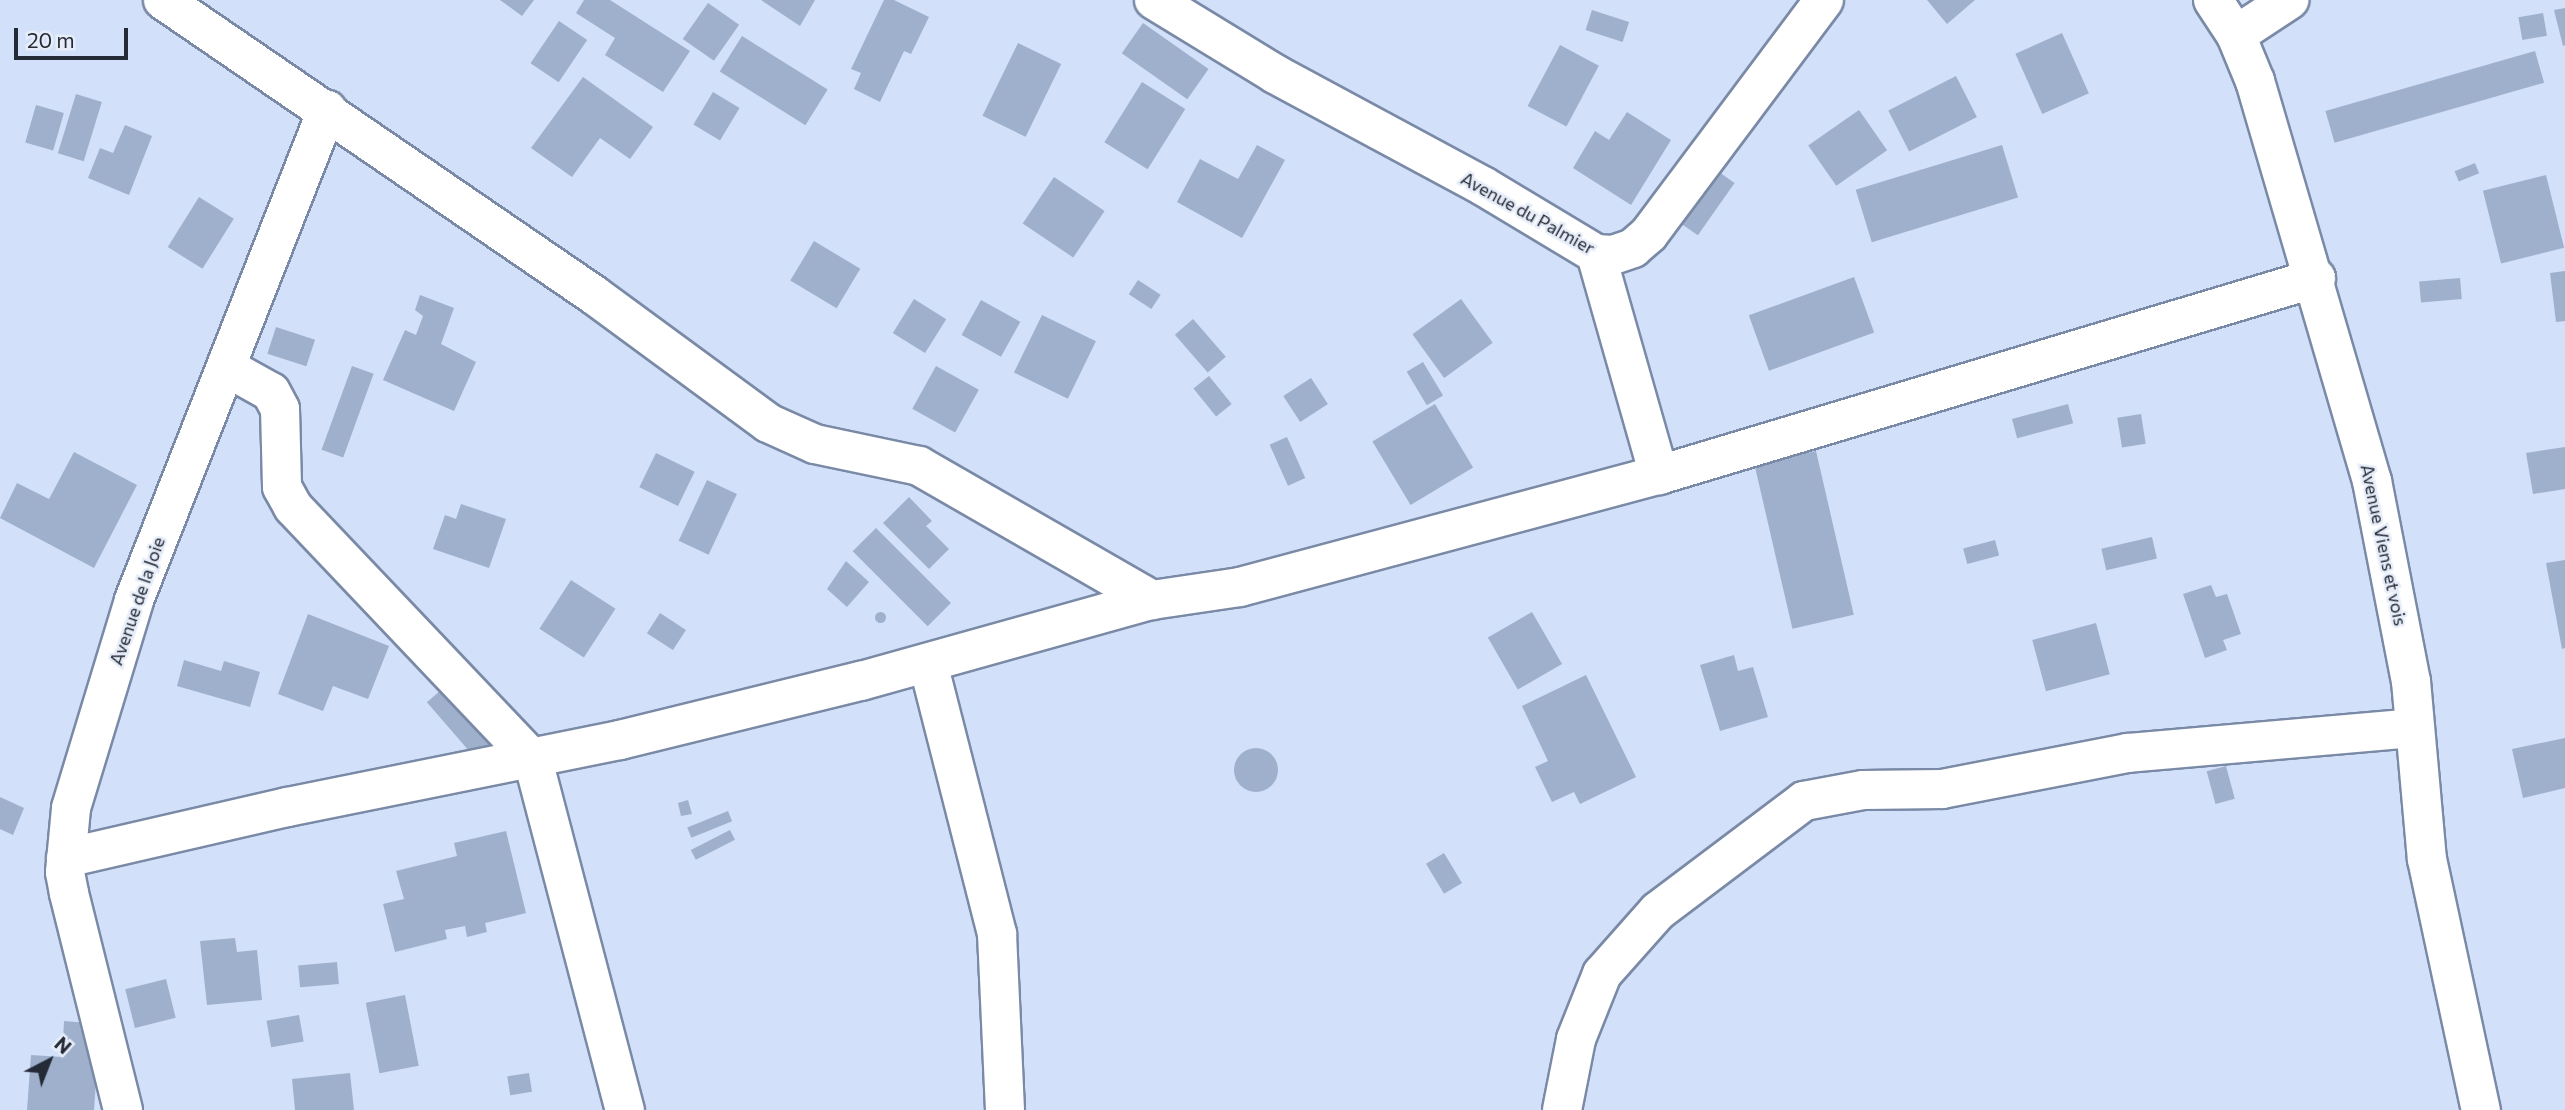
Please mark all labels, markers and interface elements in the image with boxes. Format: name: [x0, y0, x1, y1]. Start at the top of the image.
scale bar: [18, 14, 131, 58]
text: 20 m: [27, 27, 75, 52]
street label: Avenue du Palmier: [1457, 167, 1599, 259]
street label: Avenue Viens et vois: [2356, 462, 2412, 628]
street label: Avenue de la Joie: [105, 534, 169, 668]
north arrow: [14, 1026, 84, 1096]
text: N: [50, 1032, 76, 1058]

